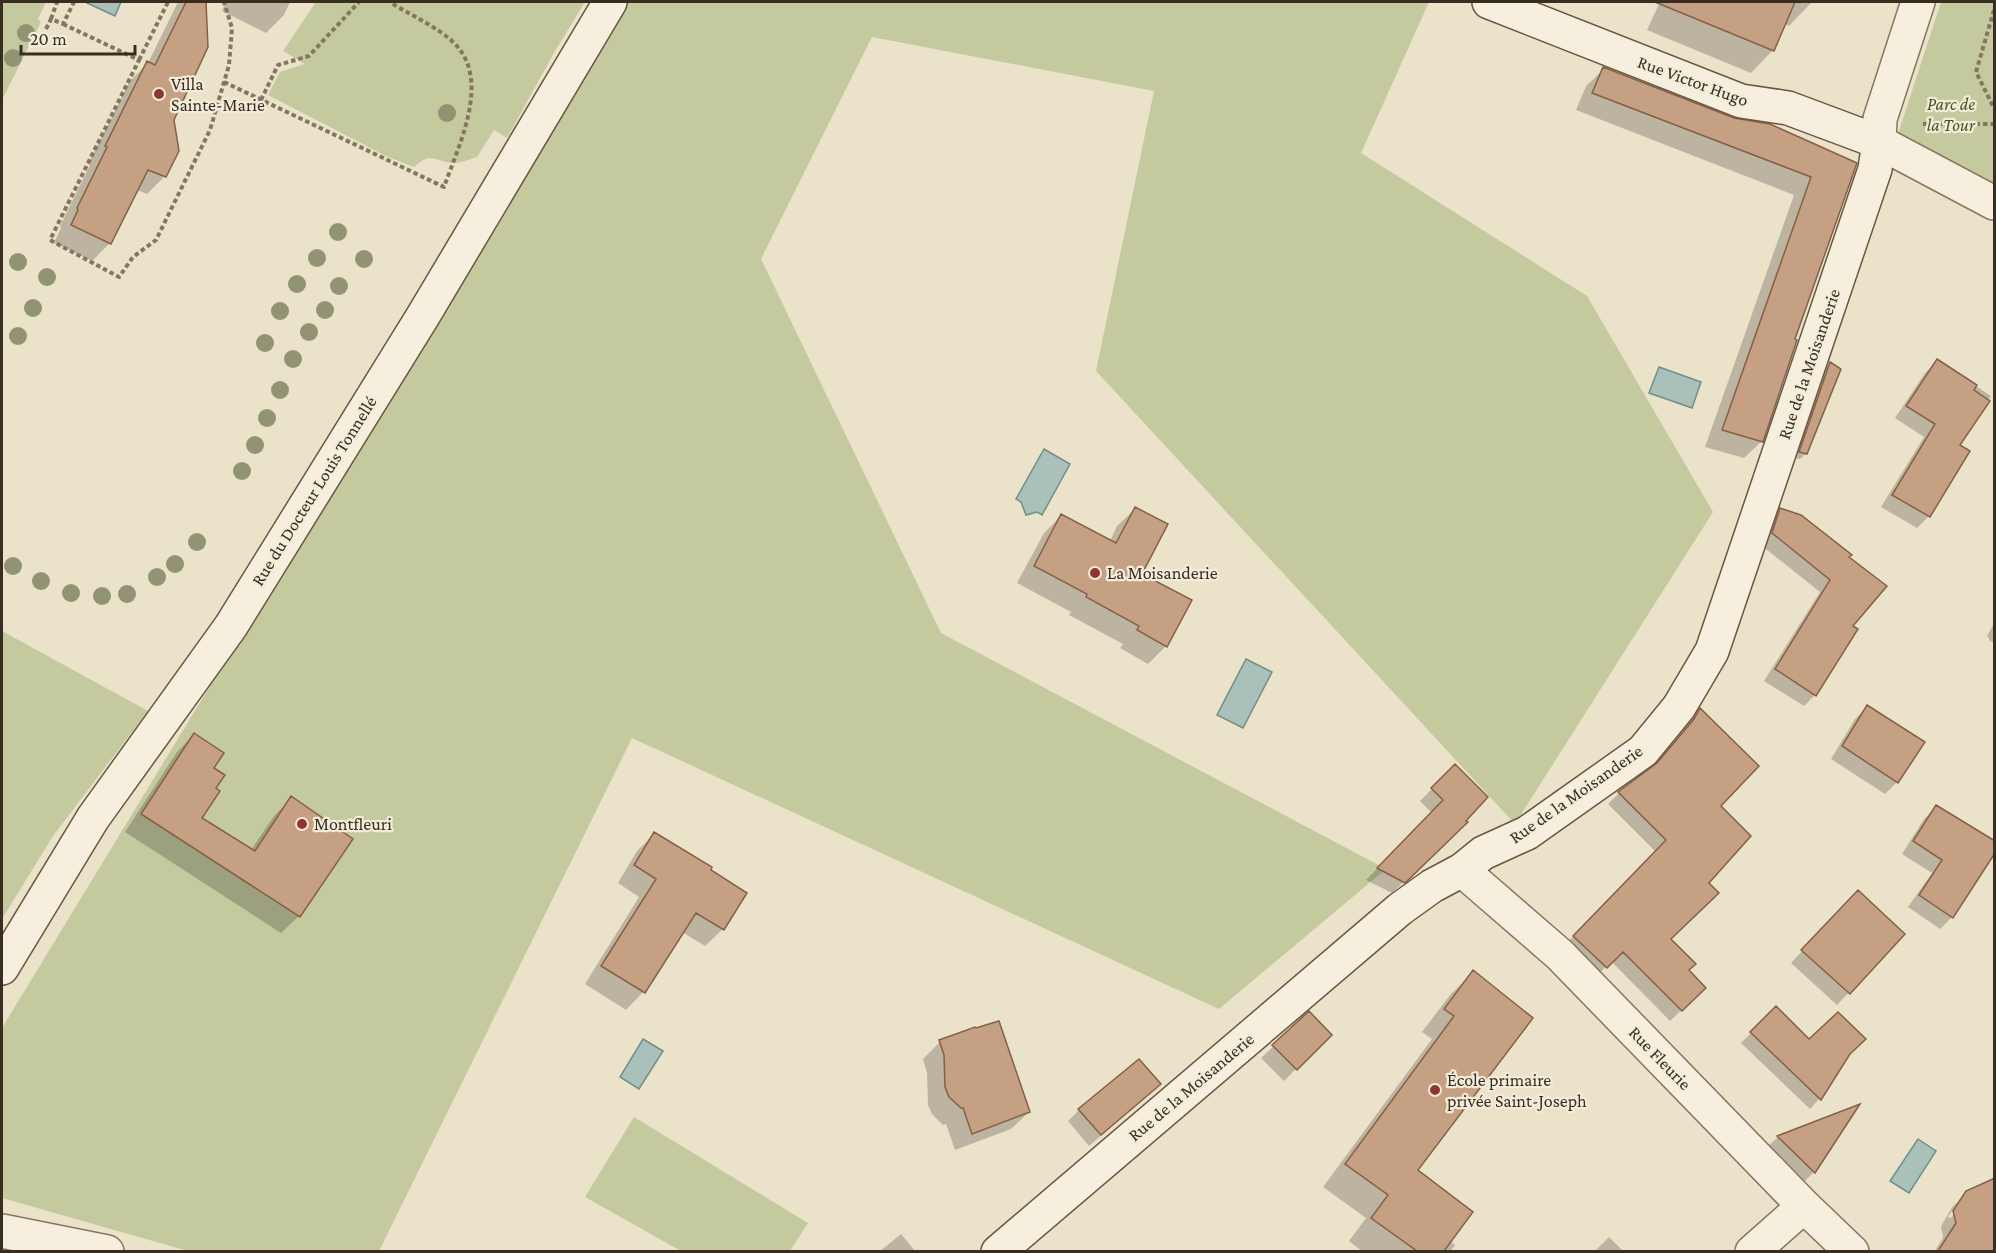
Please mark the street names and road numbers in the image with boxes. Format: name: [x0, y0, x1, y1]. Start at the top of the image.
street label: Rue Victor Hugo: [1635, 52, 1751, 110]
street label: Rue de la Moisanderie: [1774, 286, 1844, 442]
street label: Rue du Docteur Louis Tonnellé: [247, 392, 381, 589]
street label: Rue de la Moisanderie: [1506, 740, 1646, 847]
street label: Rue Fleurie: [1625, 1022, 1695, 1094]
street label: Rue de la Moisanderie: [1124, 1029, 1258, 1145]

